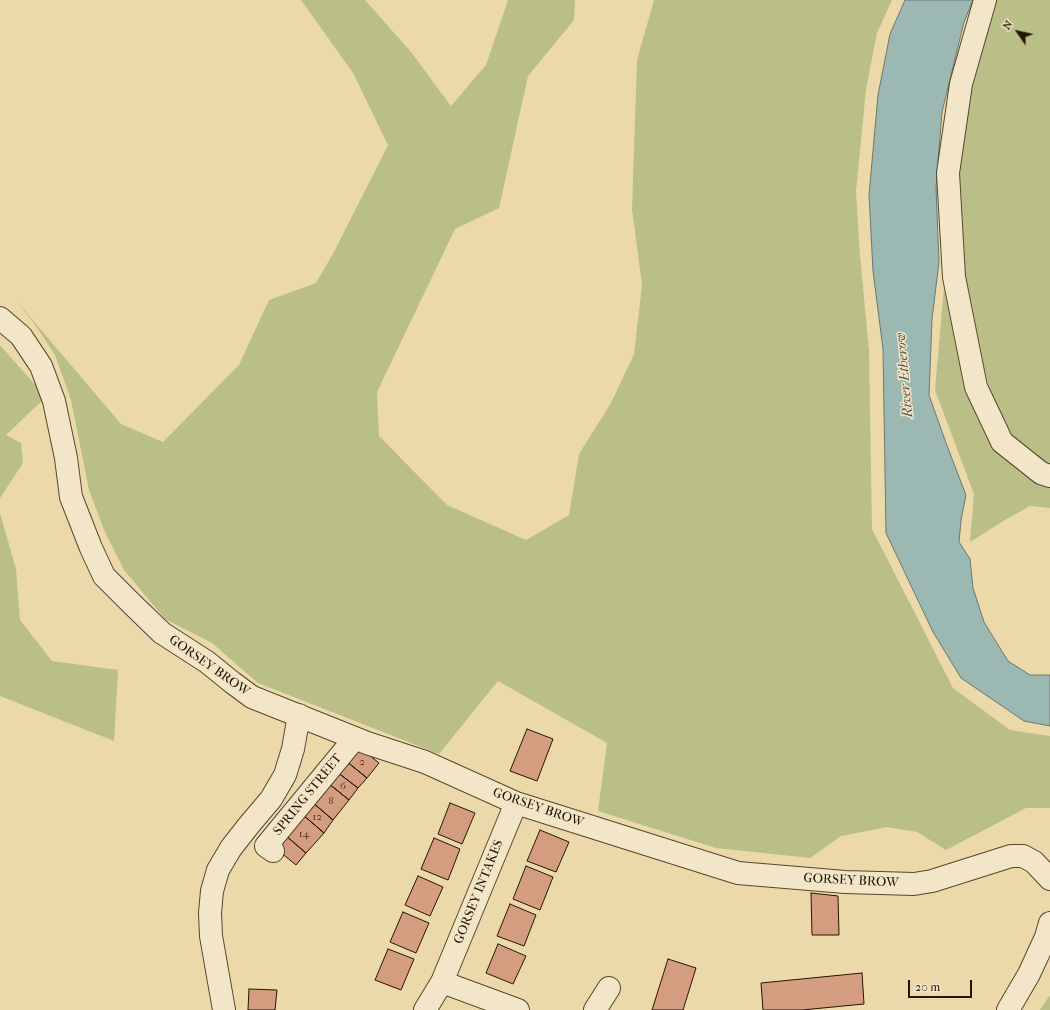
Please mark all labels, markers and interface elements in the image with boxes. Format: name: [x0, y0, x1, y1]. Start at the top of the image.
north arrow: [998, 12, 1038, 52]
text: N: [1000, 18, 1015, 32]
water label: River Etherow: [893, 332, 917, 418]
street label: GORSEY BROW: [166, 632, 252, 700]
street label: SPRING STREET: [270, 751, 346, 839]
house number: 2: [359, 755, 365, 769]
house number: 6: [340, 779, 346, 793]
street label: GORSEY BROW: [490, 785, 586, 831]
house number: 8: [328, 794, 334, 808]
house number: 12: [312, 810, 322, 824]
house number: 14: [299, 827, 309, 841]
street label: GORSEY INTAKES: [451, 838, 507, 946]
street label: GORSEY BROW: [803, 871, 899, 891]
scale bar: [910, 972, 974, 998]
text: 20 m: [915, 980, 940, 994]

